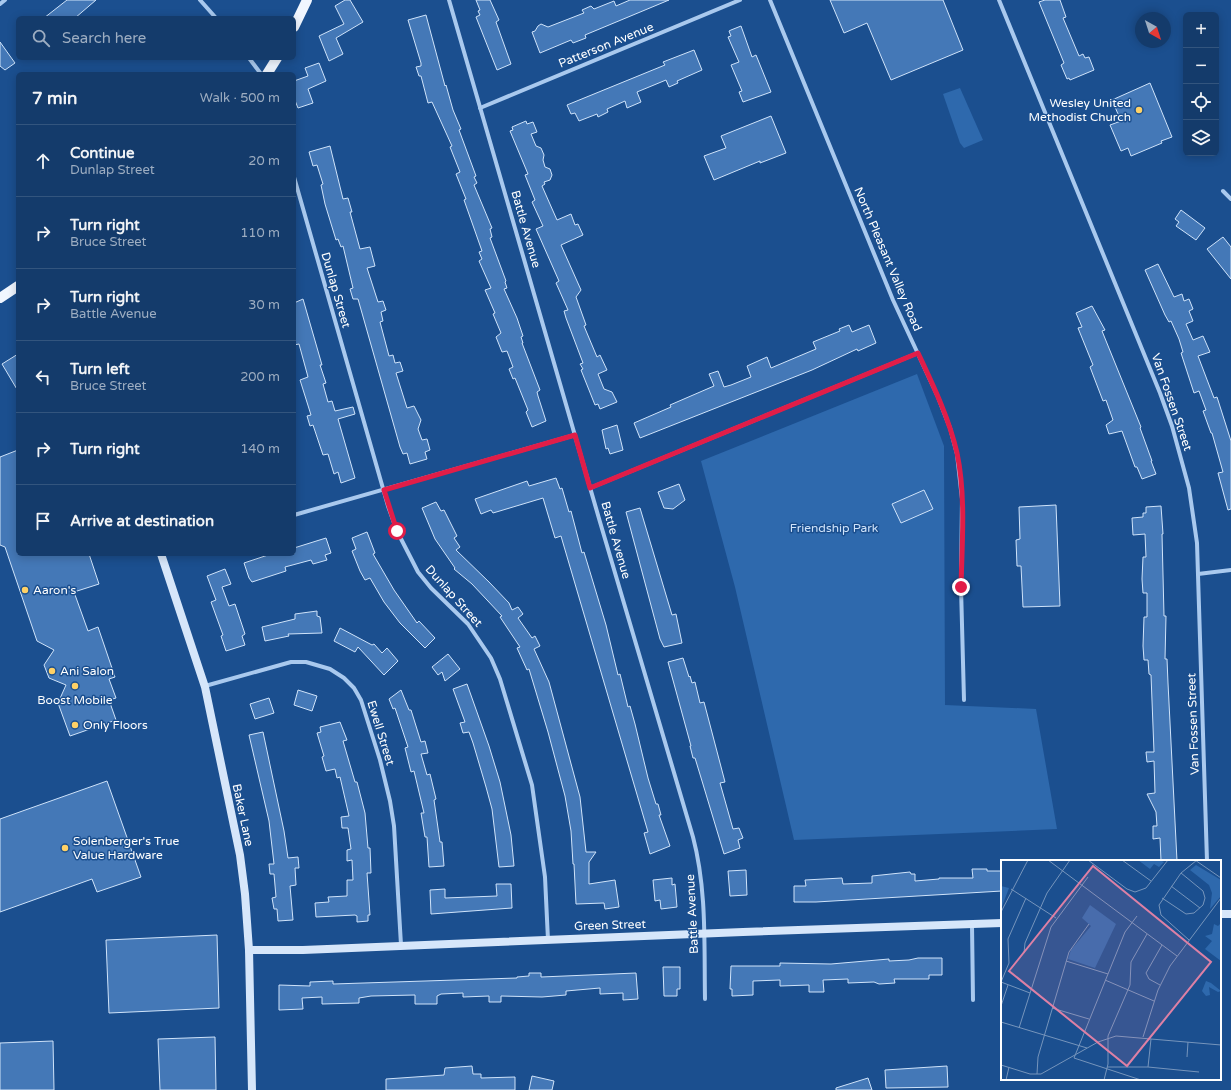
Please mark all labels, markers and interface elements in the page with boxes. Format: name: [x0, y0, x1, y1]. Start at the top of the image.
north arrow: [1135, 12, 1171, 48]
map controls: [1183, 12, 1219, 156]
button: +: [1183, 12, 1219, 48]
search box: [16, 16, 296, 60]
street label: Patterson Avenue: [556, 19, 656, 70]
icon: search: [30, 27, 52, 49]
text: Search here: [62, 29, 146, 47]
button: −: [1183, 48, 1219, 84]
button: locate: [1183, 84, 1219, 120]
text: 7 min: [32, 88, 77, 109]
text: Walk · 500 m: [200, 90, 280, 106]
place label: Wesley United Methodist Church: [1029, 96, 1131, 124]
marker: Wesley United Methodist Church: [1134, 105, 1144, 115]
button: layers: [1183, 120, 1219, 156]
text: Continue: [70, 144, 134, 162]
icon: ahead: [32, 150, 54, 172]
text: 20 m: [248, 153, 280, 169]
text: Dunlap Street: [70, 162, 155, 178]
street label: North Pleasant Valley Road: [851, 185, 925, 333]
street label: Battle Avenue: [508, 189, 544, 270]
text: Turn right: [70, 216, 140, 234]
icon: right: [32, 222, 54, 244]
text: 110 m: [240, 225, 280, 241]
text: Bruce Street: [70, 234, 147, 250]
street label: Dunlap Street: [318, 250, 354, 330]
text: Turn right: [70, 288, 140, 306]
icon: right: [32, 294, 54, 316]
text: 30 m: [248, 297, 280, 313]
text: Battle Avenue: [70, 306, 157, 322]
street label: Van Fossen Street: [1149, 351, 1195, 453]
text: Turn left: [70, 360, 130, 378]
icon: left: [32, 366, 54, 388]
text: 200 m: [240, 369, 280, 385]
text: Bruce Street: [70, 378, 147, 394]
icon: right: [32, 438, 54, 460]
text: Turn right: [70, 440, 140, 458]
text: 140 m: [240, 441, 280, 457]
street label: Battle Avenue: [598, 500, 634, 581]
icon: arrive: [32, 510, 54, 532]
text: Arrive at destination: [70, 512, 214, 530]
park label: Friendship Park: [790, 521, 879, 535]
route start: [388, 522, 406, 540]
street label: Dunlap Street: [423, 562, 486, 630]
route end: [952, 578, 970, 596]
place label: Aaron's: [33, 583, 76, 597]
marker: Aaron's: [20, 585, 30, 595]
place label: Ani Salon: [60, 664, 114, 678]
marker: Ani Salon: [47, 666, 57, 676]
street label: Van Fossen Street: [1184, 672, 1202, 775]
marker: Boost Mobile: [70, 681, 80, 691]
place label: Boost Mobile: [37, 693, 113, 707]
street label: Ewell Street: [364, 699, 398, 768]
place label: Only Floors: [83, 718, 148, 732]
marker: Only Floors: [70, 720, 80, 730]
street label: Baker Lane: [230, 782, 257, 848]
place label: Solenberger's True Value Hardware: [73, 834, 180, 862]
marker: Solenberger's True Value Hardware: [60, 843, 70, 853]
inset map: [1001, 860, 1221, 1080]
street label: Battle Avenue: [683, 874, 701, 954]
street label: Green Street: [574, 917, 647, 933]

